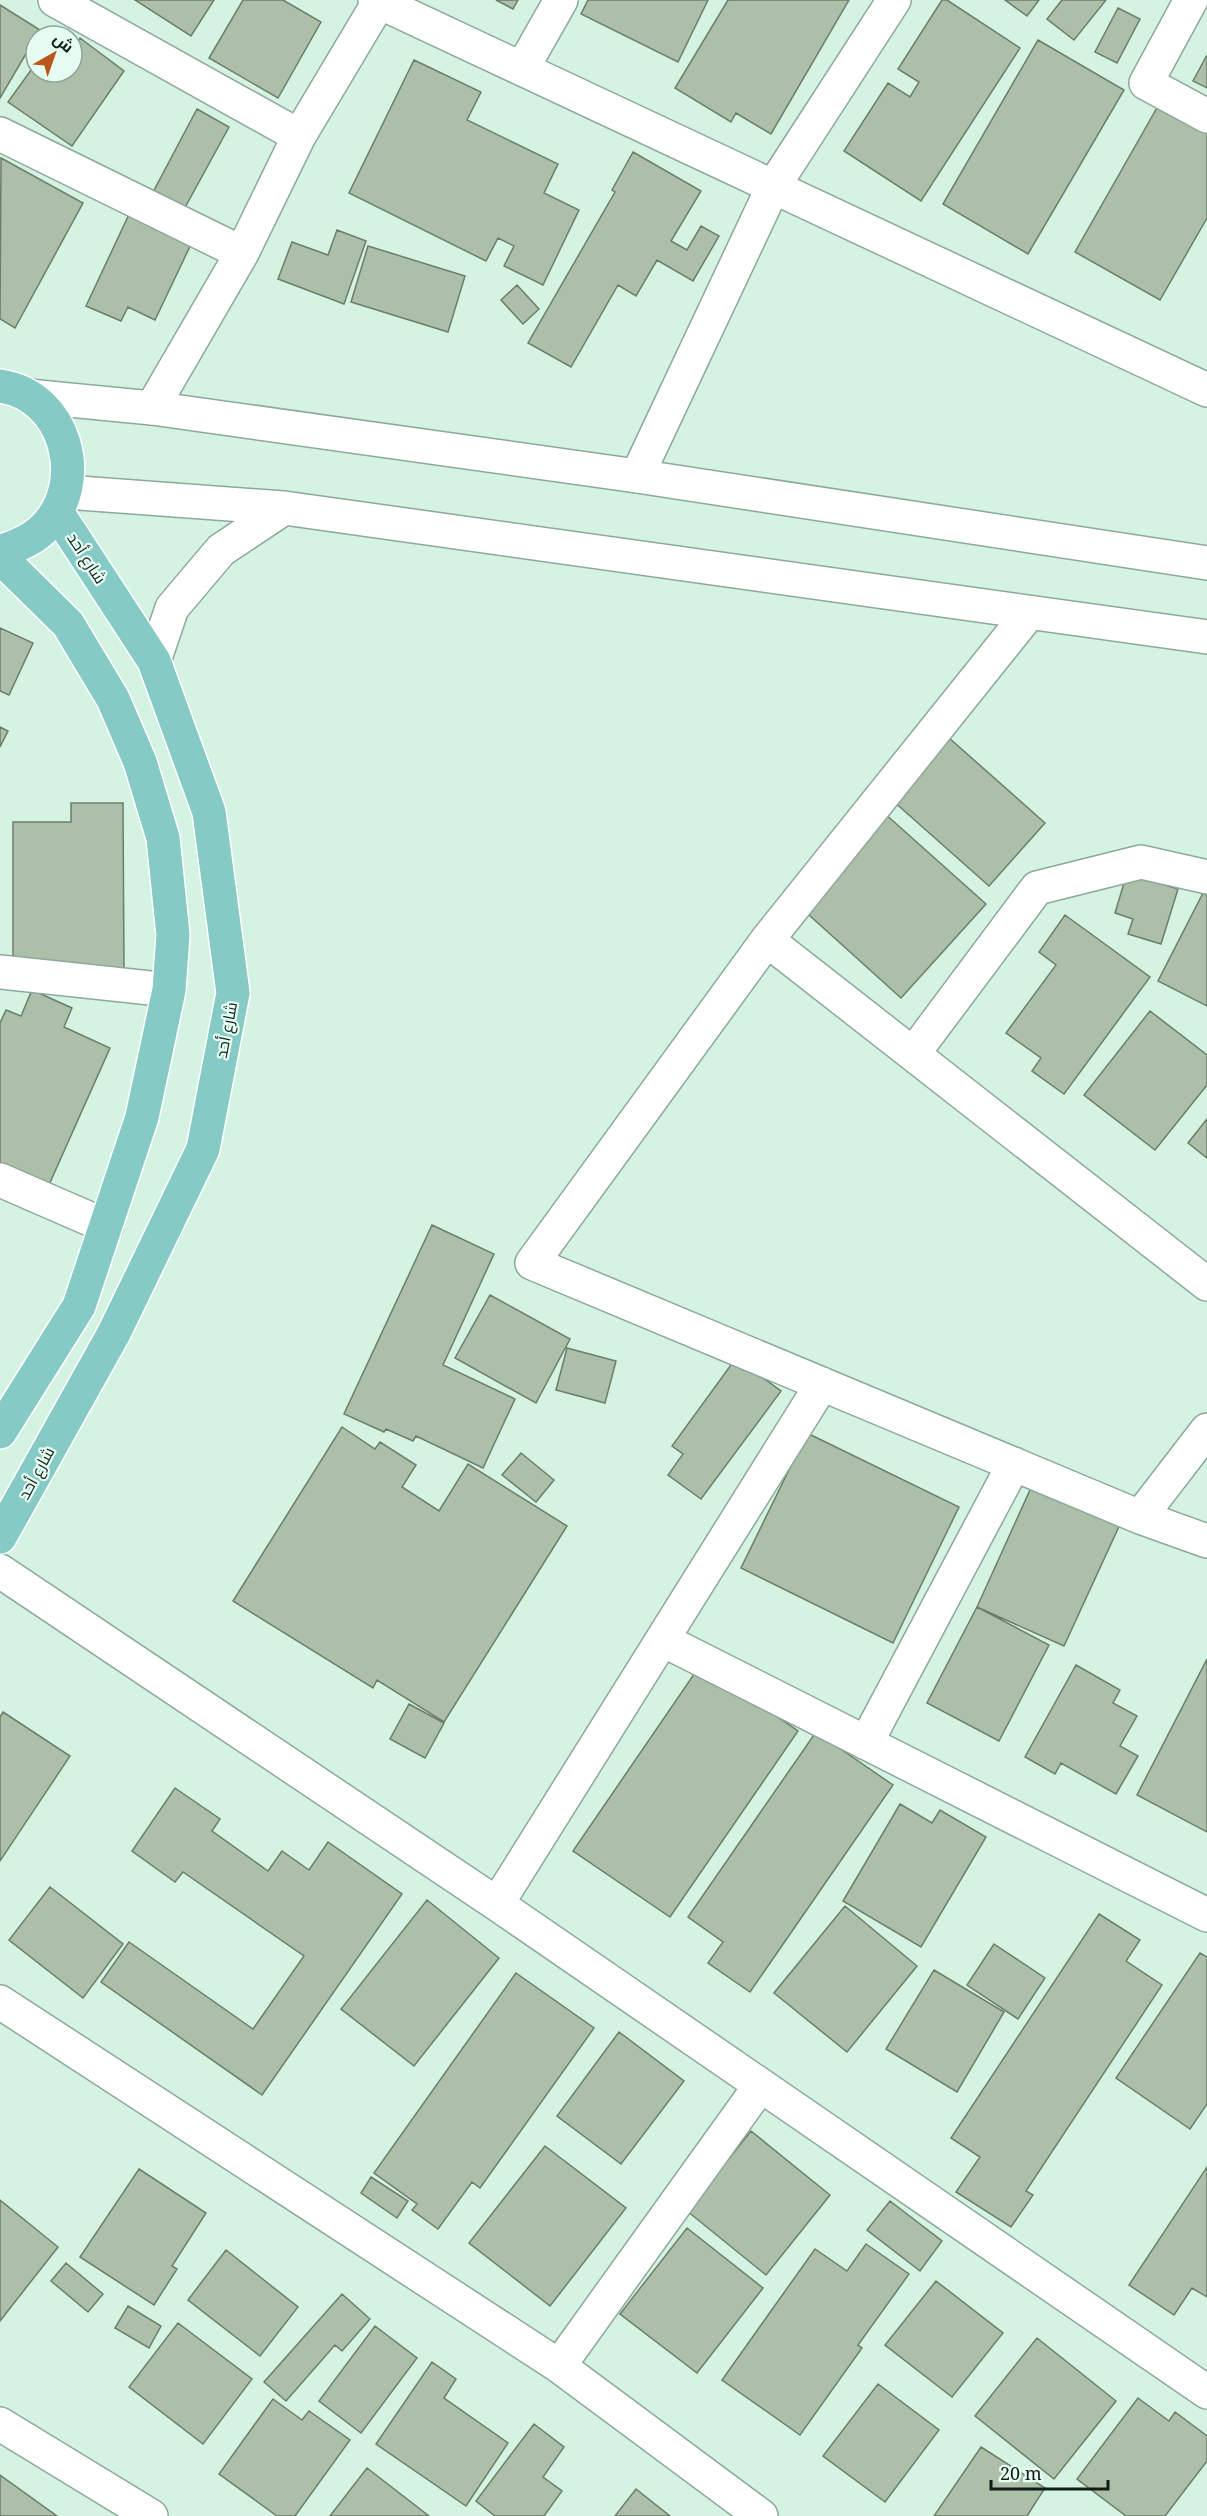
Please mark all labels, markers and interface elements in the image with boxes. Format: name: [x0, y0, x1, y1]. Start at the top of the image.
north arrow: [24, 24, 84, 84]
text: ش: [49, 27, 79, 58]
street label: شارع أحد: [61, 528, 112, 588]
street label: شارع أحد: [210, 1000, 243, 1060]
street label: شارع أحد: [13, 1443, 60, 1504]
scale bar: [991, 2453, 1108, 2491]
text: 20 m: [1000, 2461, 1042, 2485]

